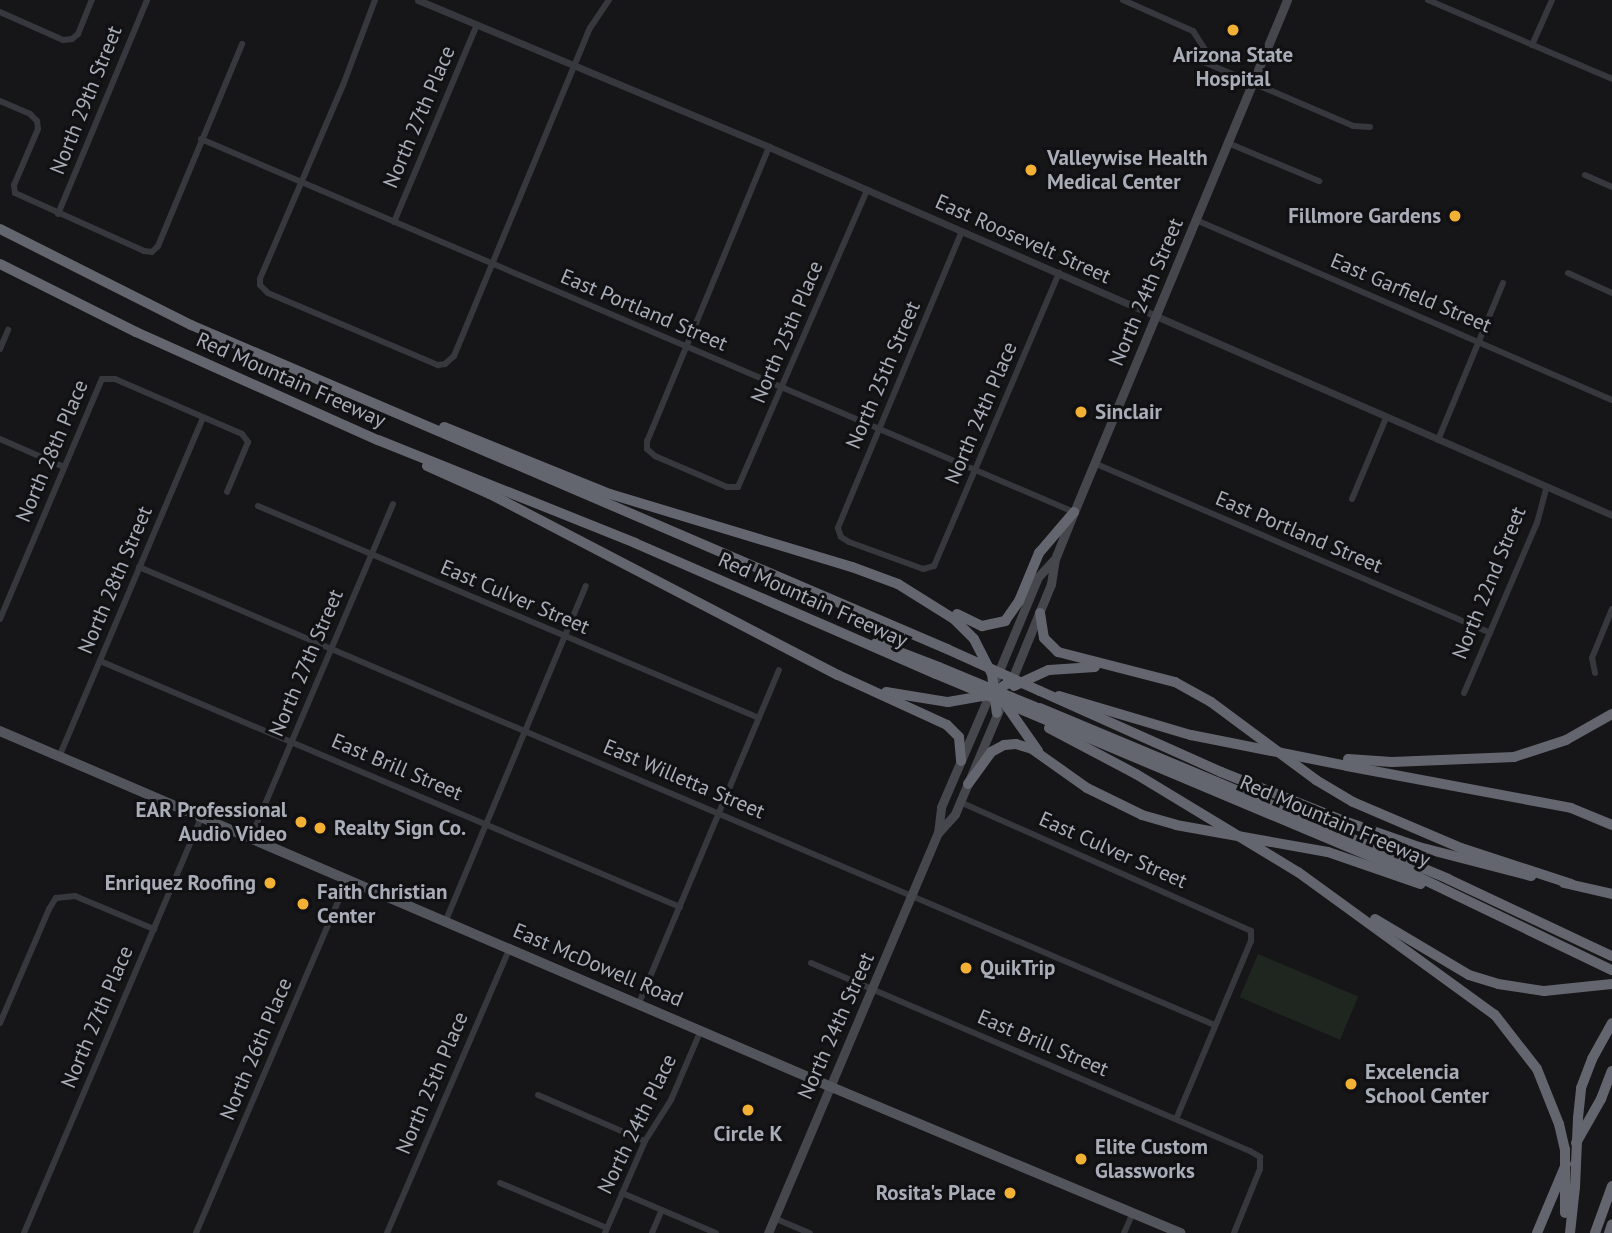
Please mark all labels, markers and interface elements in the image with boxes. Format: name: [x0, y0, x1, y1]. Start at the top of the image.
marker: Arizona State Hospital: [1223, 20, 1243, 40]
street label: North 29th Street: [45, 22, 127, 178]
street label: North 27th Place: [378, 42, 460, 192]
place label: Arizona State Hospital: [1173, 42, 1293, 92]
place label: Valleywise Health Medical Center: [1047, 145, 1208, 195]
marker: Valleywise Health Medical Center: [1021, 160, 1041, 180]
street label: East Roosevelt Street: [931, 189, 1115, 289]
place label: Fillmore Gardens: [1288, 203, 1441, 229]
marker: Fillmore Gardens: [1447, 208, 1463, 224]
street label: North 24th Street: [1104, 214, 1188, 370]
street label: East Garfield Street: [1327, 248, 1495, 338]
street label: North 25th Place: [746, 257, 828, 407]
street label: East Portland Street: [557, 263, 731, 357]
street label: North 25th Street: [841, 297, 925, 453]
street label: Red Mountain Freeway: [192, 327, 390, 433]
street label: North 24th Place: [940, 338, 1022, 488]
street label: North 28th Place: [11, 376, 93, 526]
place label: Sinclair: [1095, 399, 1162, 425]
marker: Sinclair: [1073, 404, 1089, 420]
street label: East Portland Street: [1212, 485, 1386, 579]
street label: North 28th Street: [73, 502, 157, 658]
street label: North 22nd Street: [1447, 503, 1531, 663]
street label: Red Mountain Freeway: [714, 547, 912, 653]
street label: East Culver Street: [437, 554, 593, 640]
street label: North 27th Street: [264, 586, 348, 740]
street label: East Brill Street: [328, 728, 466, 806]
street label: East Willetta Street: [599, 734, 769, 824]
street label: Red Mountain Freeway: [1236, 769, 1434, 873]
place label: EAR Professional Audio Video: [136, 797, 287, 847]
street label: East Culver Street: [1035, 806, 1191, 894]
marker: EAR Professional Audio Video: [293, 814, 309, 830]
place label: Realty Sign Co.: [334, 815, 467, 841]
marker: Realty Sign Co.: [312, 820, 328, 836]
place label: Enriquez Roofing: [104, 870, 256, 896]
marker: Enriquez Roofing: [262, 875, 278, 891]
place label: Faith Christian Center: [317, 879, 448, 929]
marker: Faith Christian Center: [295, 896, 311, 912]
street label: East McDowell Road: [509, 918, 687, 1012]
street label: North 27th Place: [56, 942, 138, 1092]
street label: North 24th Street: [792, 949, 880, 1103]
place label: QuikTrip: [980, 955, 1055, 981]
marker: QuikTrip: [958, 960, 974, 976]
street label: North 26th Place: [215, 974, 297, 1124]
street label: East Brill Street: [974, 1004, 1112, 1082]
street label: North 25th Place: [391, 1008, 473, 1158]
street label: North 24th Place: [592, 1050, 682, 1198]
place label: Excelencia School Center: [1365, 1059, 1489, 1109]
marker: Excelencia School Center: [1343, 1076, 1359, 1092]
marker: Circle K: [740, 1102, 756, 1118]
place label: Circle K: [713, 1121, 783, 1147]
place label: Elite Custom Glassworks: [1095, 1134, 1208, 1184]
marker: Elite Custom Glassworks: [1073, 1151, 1089, 1167]
place label: Rosita's Place: [876, 1180, 996, 1206]
marker: Rosita's Place: [1002, 1185, 1018, 1201]

